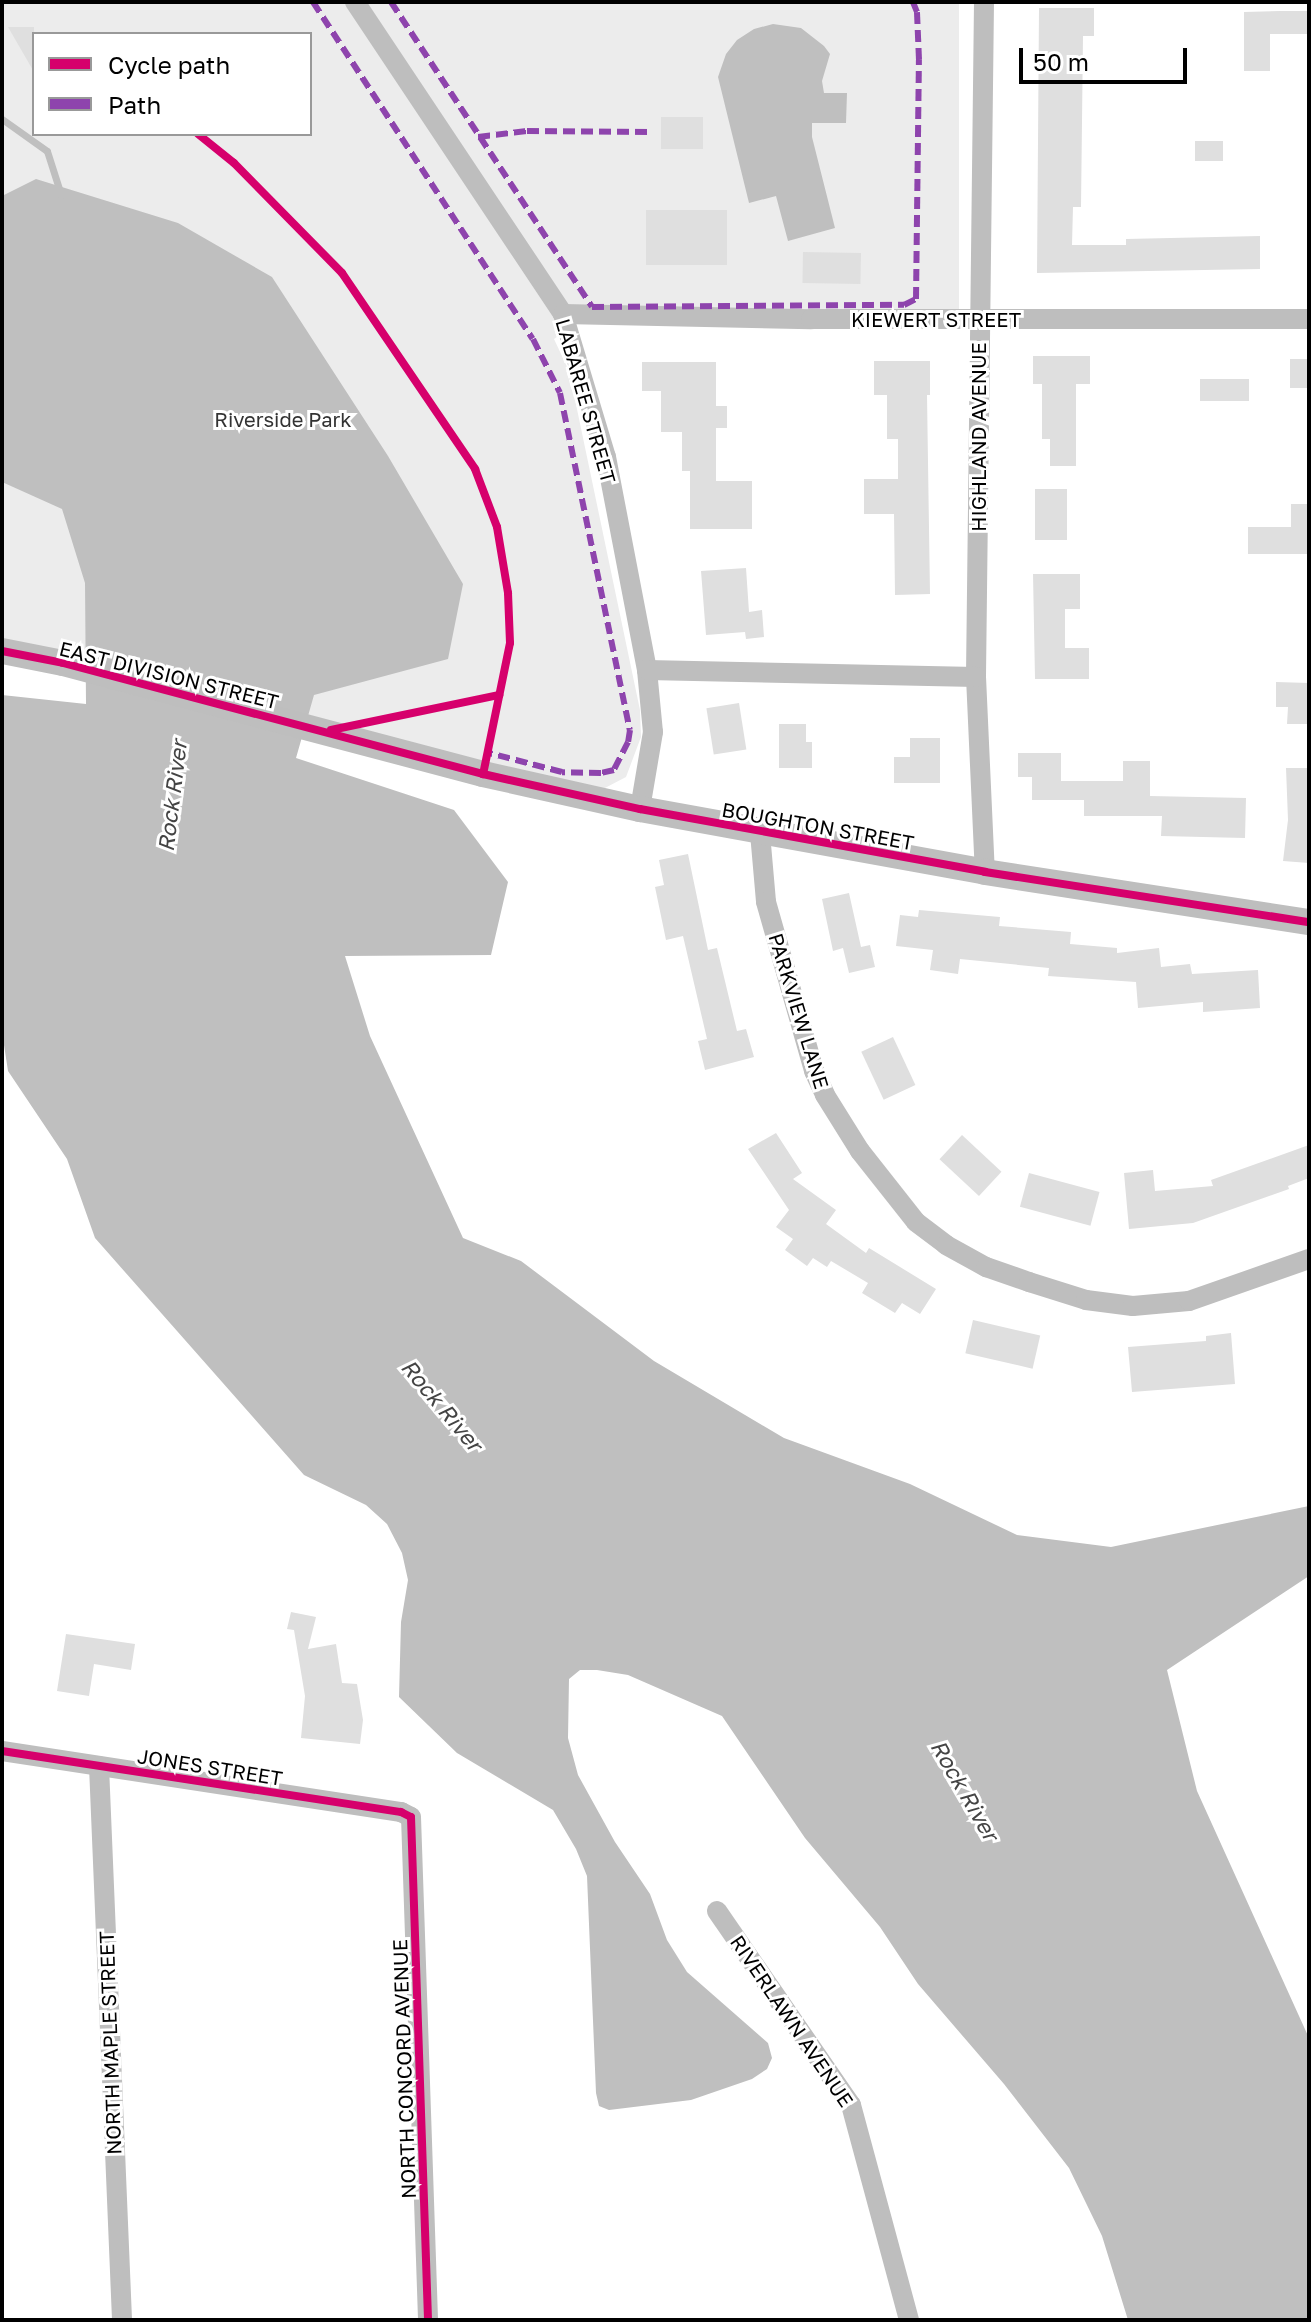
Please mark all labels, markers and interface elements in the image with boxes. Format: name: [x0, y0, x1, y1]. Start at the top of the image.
legend: [32, 32, 312, 136]
scale bar: [1023, 32, 1191, 82]
text: 50 m: [1033, 47, 1089, 76]
text: Cycle path: [108, 50, 230, 79]
text: Path: [108, 90, 161, 119]
street label: KIEWERT STREET: [851, 307, 1021, 331]
street label: LABAREE STREET: [551, 316, 621, 486]
street label: HIGHLAND AVENUE: [966, 342, 990, 532]
park label: Riverside Park: [214, 407, 352, 431]
street label: EAST DIVISION STREET: [57, 636, 281, 714]
water label: Rock River: [152, 739, 192, 853]
street label: BOUGHTON STREET: [720, 797, 916, 855]
street label: PARKVIEW LANE: [764, 930, 834, 1092]
water label: Rock River: [396, 1354, 488, 1456]
water label: Rock River: [926, 1735, 1004, 1845]
street label: JONES STREET: [136, 1744, 284, 1790]
street label: NORTH MAPLE STREET: [94, 1931, 126, 2155]
street label: RIVERLAWN AVENUE: [726, 1931, 858, 2111]
street label: NORTH CONCORD AVENUE: [387, 1939, 421, 2199]

